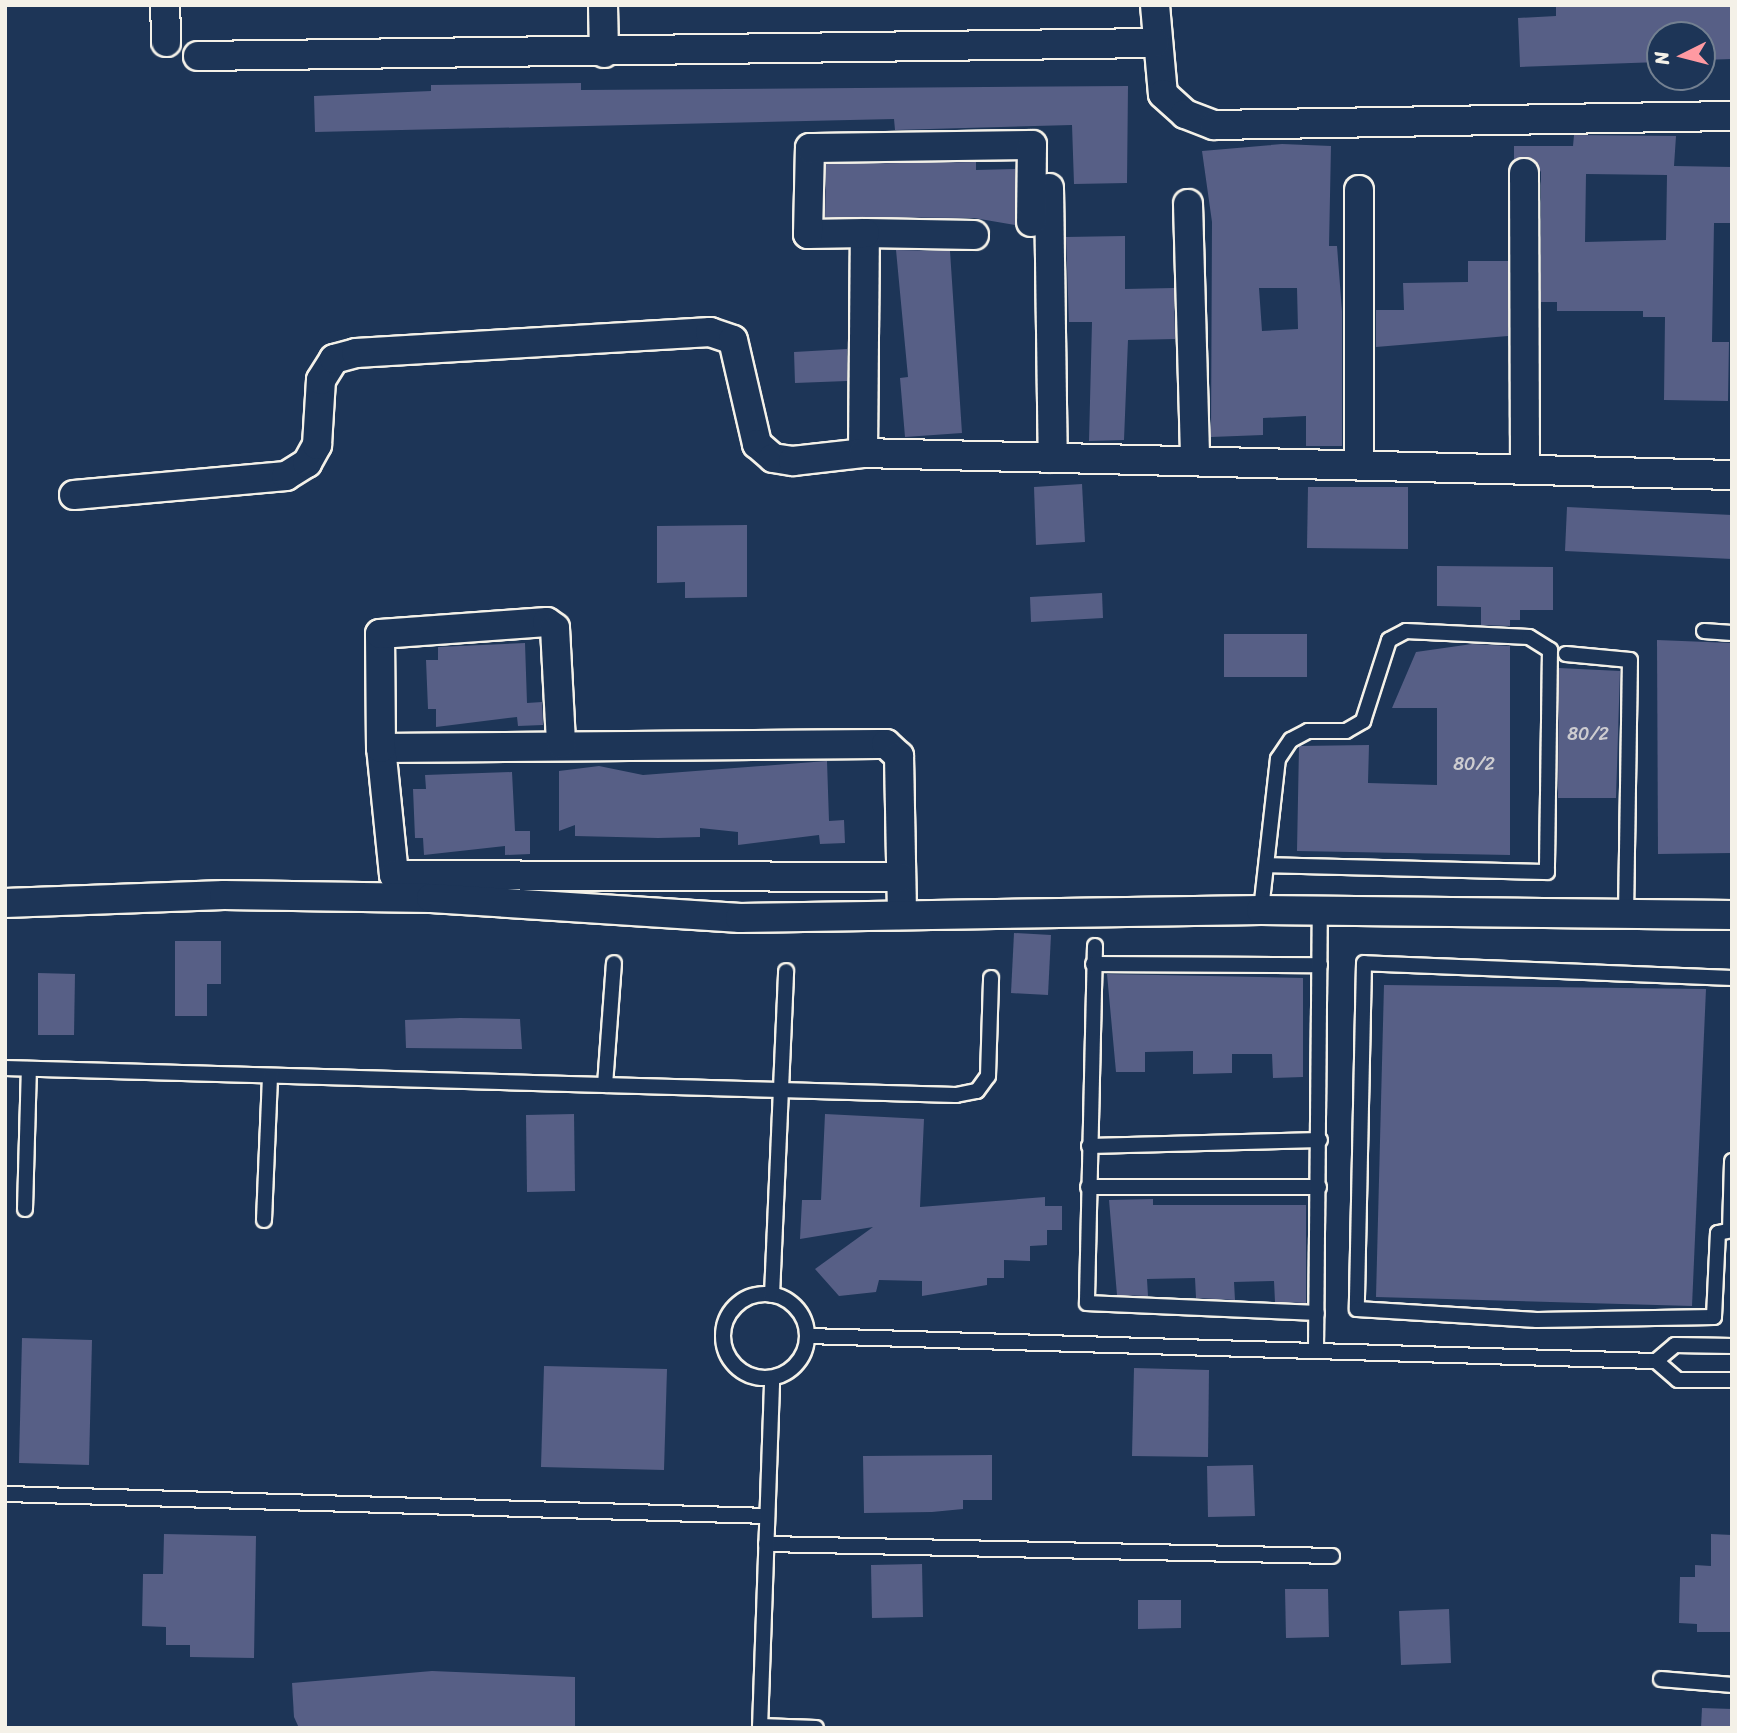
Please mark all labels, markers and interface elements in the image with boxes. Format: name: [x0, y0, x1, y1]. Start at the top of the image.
north arrow: [1646, 21, 1716, 91]
text: N: [1645, 50, 1679, 66]
house number: 80/2: [1567, 723, 1609, 745]
house number: 80/2: [1453, 753, 1495, 775]

